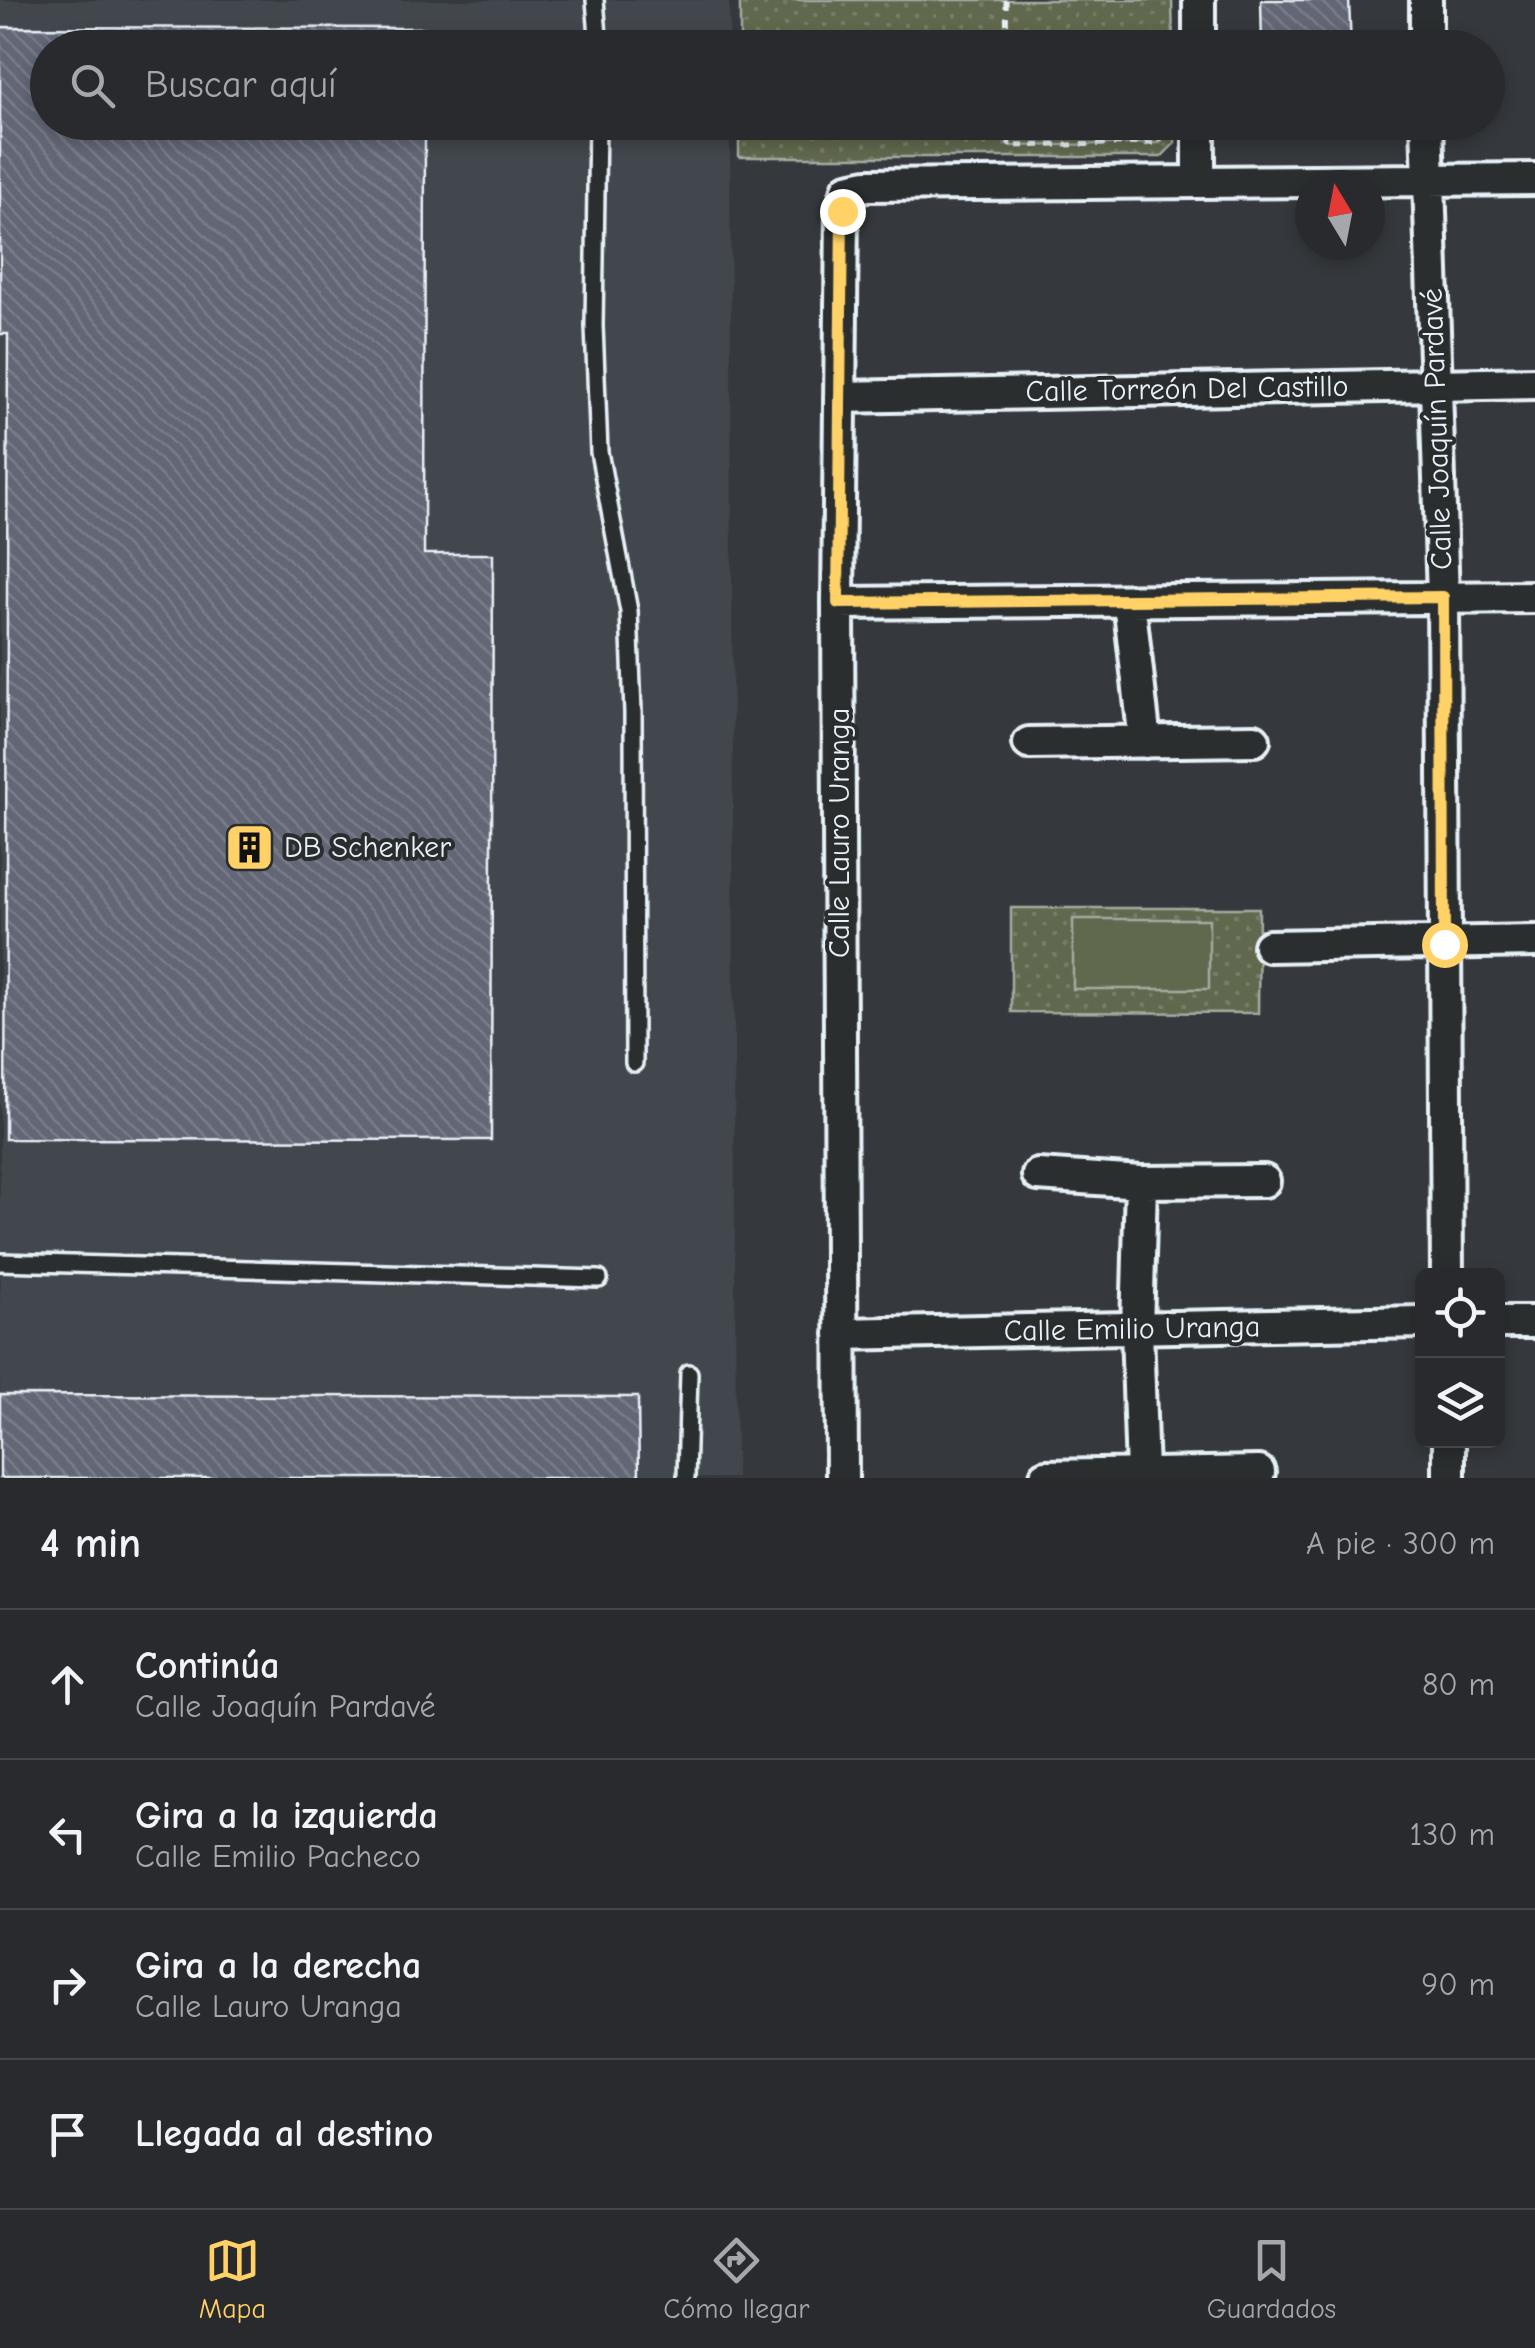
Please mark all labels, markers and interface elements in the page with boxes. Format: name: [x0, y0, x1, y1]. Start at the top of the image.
search box: [30, 30, 1505, 140]
icon: search: [65, 58, 120, 113]
text: Buscar aquí: [145, 63, 337, 107]
north arrow: [1295, 170, 1385, 260]
route end: [820, 189, 866, 235]
street label: Calle Joaquín Pardavé: [1415, 288, 1459, 570]
street label: Calle Torreón Del Castillo: [1025, 369, 1349, 409]
street label: Calle Lauro Uranga: [822, 708, 857, 958]
building icon: DB Schenker: [223, 821, 275, 873]
place label: DB Schenker: [284, 830, 451, 865]
route start: [1422, 922, 1468, 968]
map controls: [1415, 1268, 1505, 1448]
button: locate: [1415, 1268, 1505, 1358]
street label: Calle Emilio Uranga: [1003, 1309, 1261, 1349]
button: layers: [1415, 1358, 1505, 1448]
text: 4 min: [40, 1519, 141, 1568]
text: A pie · 300 m: [1306, 1525, 1495, 1562]
text: Continúa: [135, 1644, 279, 1688]
icon: ahead: [40, 1657, 95, 1712]
text: 80 m: [1422, 1666, 1495, 1703]
text: Calle Joaquín Pardavé: [135, 1688, 436, 1725]
text: Gira a la izquierda: [135, 1794, 438, 1838]
icon: left: [40, 1807, 95, 1862]
text: 130 m: [1409, 1816, 1495, 1853]
text: Calle Emilio Pacheco: [135, 1838, 421, 1875]
text: Gira a la derecha: [135, 1944, 421, 1988]
icon: right: [40, 1957, 95, 2012]
text: 90 m: [1421, 1966, 1495, 2003]
text: Calle Lauro Uranga: [135, 1988, 402, 2025]
icon: arrive: [40, 2107, 95, 2162]
text: Llegada al destino: [135, 2112, 433, 2156]
tab: Mapa: [199, 2233, 266, 2325]
tab: Cómo llegar: [663, 2233, 809, 2325]
tab: Guardados: [1207, 2233, 1336, 2325]

